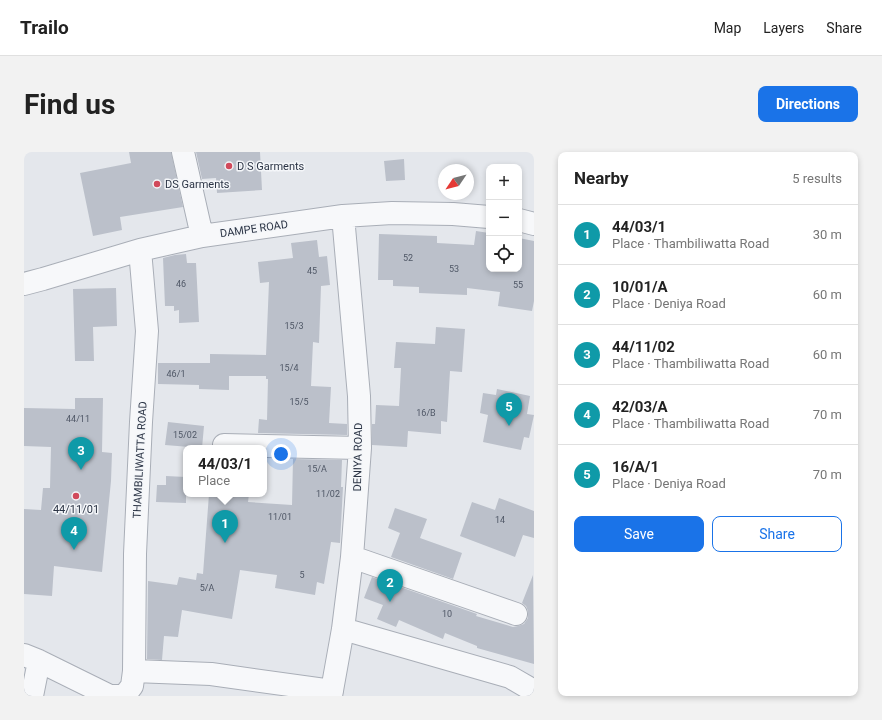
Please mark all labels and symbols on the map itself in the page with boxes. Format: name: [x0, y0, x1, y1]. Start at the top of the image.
place label: D S Garments: [237, 160, 305, 173]
marker: D S Garments: [224, 161, 234, 171]
north arrow: [438, 164, 474, 200]
place label: DS Garments: [165, 178, 230, 191]
marker: DS Garments: [152, 179, 162, 189]
street label: DAMPE ROAD: [219, 218, 289, 240]
house number: 52: [403, 253, 413, 263]
house number: 53: [449, 264, 459, 274]
house number: 45: [307, 266, 317, 276]
house number: 46: [176, 279, 186, 289]
house number: 55: [513, 280, 523, 290]
house number: 15/3: [285, 321, 303, 331]
house number: 15/4: [280, 363, 298, 373]
house number: 46/1: [167, 369, 185, 379]
pin: 5: [496, 393, 522, 426]
house number: 15/5: [290, 397, 308, 407]
street label: THAMBILIWATTA ROAD: [130, 401, 150, 519]
house number: 16/B: [416, 408, 436, 418]
house number: 44/11: [66, 414, 90, 424]
street label: DENIYA ROAD: [351, 422, 365, 492]
house number: 15/02: [173, 430, 197, 440]
pin: 3: [68, 437, 94, 470]
your location: [271, 444, 291, 464]
house number: 15/A: [307, 464, 327, 474]
house number: 11/02: [316, 489, 340, 499]
marker: 44/11/01: [71, 491, 81, 501]
place label: 44/11/01: [53, 503, 99, 516]
pin: 1: [212, 510, 238, 543]
house number: 11/01: [268, 512, 292, 522]
house number: 14: [495, 515, 505, 525]
pin: 4: [61, 517, 87, 550]
pin: 2: [377, 569, 403, 602]
house number: 5: [299, 570, 305, 580]
house number: 5/A: [200, 583, 214, 593]
house number: 10: [442, 609, 452, 619]

